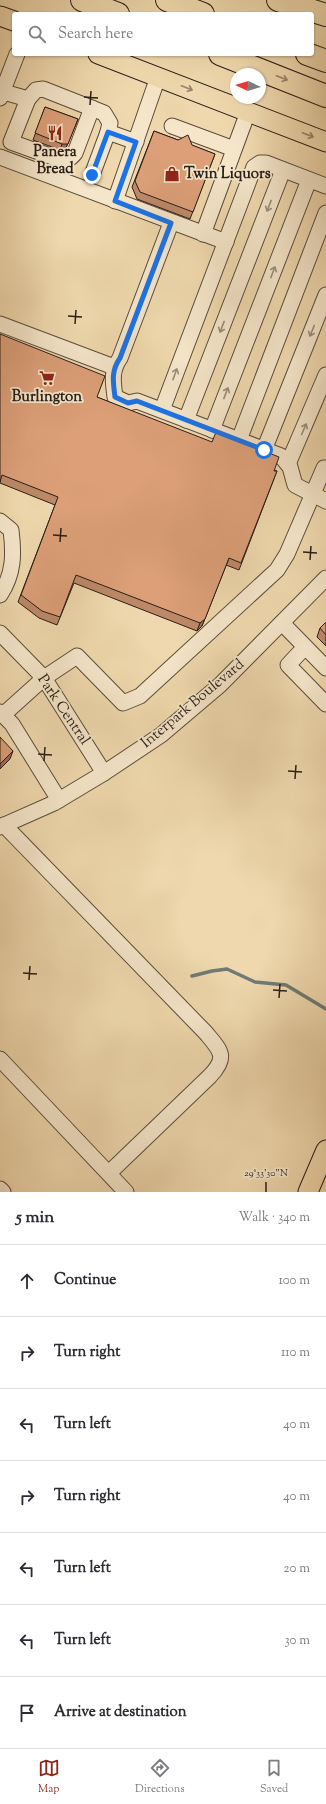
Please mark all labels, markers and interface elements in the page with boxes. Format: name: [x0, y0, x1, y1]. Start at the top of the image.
search box: [12, 12, 314, 56]
icon: search: [26, 23, 48, 45]
text: Search here: [58, 24, 133, 45]
north arrow: [230, 68, 266, 104]
one-way arrow: [276, 75, 288, 83]
one-way arrow: [180, 85, 192, 93]
restaurant icon: Panera Bread: [46, 124, 64, 142]
one-way arrow: [302, 132, 314, 140]
place label: Panera Bread: [33, 142, 77, 180]
place label: Twin Liquors: [184, 164, 271, 185]
shop icon: Twin Liquors: [163, 165, 181, 183]
route end: [83, 166, 101, 184]
one-way arrow: [264, 200, 272, 212]
one-way arrow: [270, 267, 278, 279]
one-way arrow: [217, 321, 225, 333]
one-way arrow: [307, 325, 315, 337]
one-way arrow: [172, 368, 180, 380]
supermarket icon: Burlington: [38, 369, 56, 387]
place label: Burlington: [12, 387, 82, 408]
one-way arrow: [223, 388, 231, 400]
one-way arrow: [300, 423, 308, 435]
route start: [255, 441, 273, 459]
street label: Interpark Boulevard: [137, 654, 250, 754]
street label: Park Central: [32, 671, 94, 749]
text: 29°33'30"N: [244, 1166, 288, 1181]
text: 5 min: [16, 1206, 54, 1230]
text: Walk · 340 m: [239, 1209, 310, 1227]
icon: ahead: [16, 1270, 38, 1292]
text: Continue: [54, 1270, 116, 1291]
text: 100 m: [278, 1272, 310, 1290]
icon: right: [16, 1342, 38, 1364]
text: Turn right: [54, 1342, 120, 1363]
text: 110 m: [281, 1344, 310, 1362]
icon: left: [16, 1414, 38, 1436]
text: Turn left: [54, 1414, 111, 1435]
text: 40 m: [283, 1416, 310, 1434]
icon: right: [16, 1486, 38, 1508]
text: Turn right: [54, 1486, 120, 1507]
text: 40 m: [283, 1488, 310, 1506]
icon: left: [16, 1558, 38, 1580]
text: Turn left: [54, 1558, 111, 1579]
text: 20 m: [284, 1560, 310, 1578]
icon: left: [16, 1630, 38, 1652]
text: Turn left: [54, 1630, 111, 1651]
text: 30 m: [284, 1632, 310, 1650]
icon: arrive: [16, 1702, 38, 1724]
text: Arrive at destination: [54, 1702, 187, 1723]
tab: Map: [38, 1757, 60, 1797]
tab: Directions: [135, 1757, 185, 1797]
tab: Saved: [260, 1757, 288, 1797]

